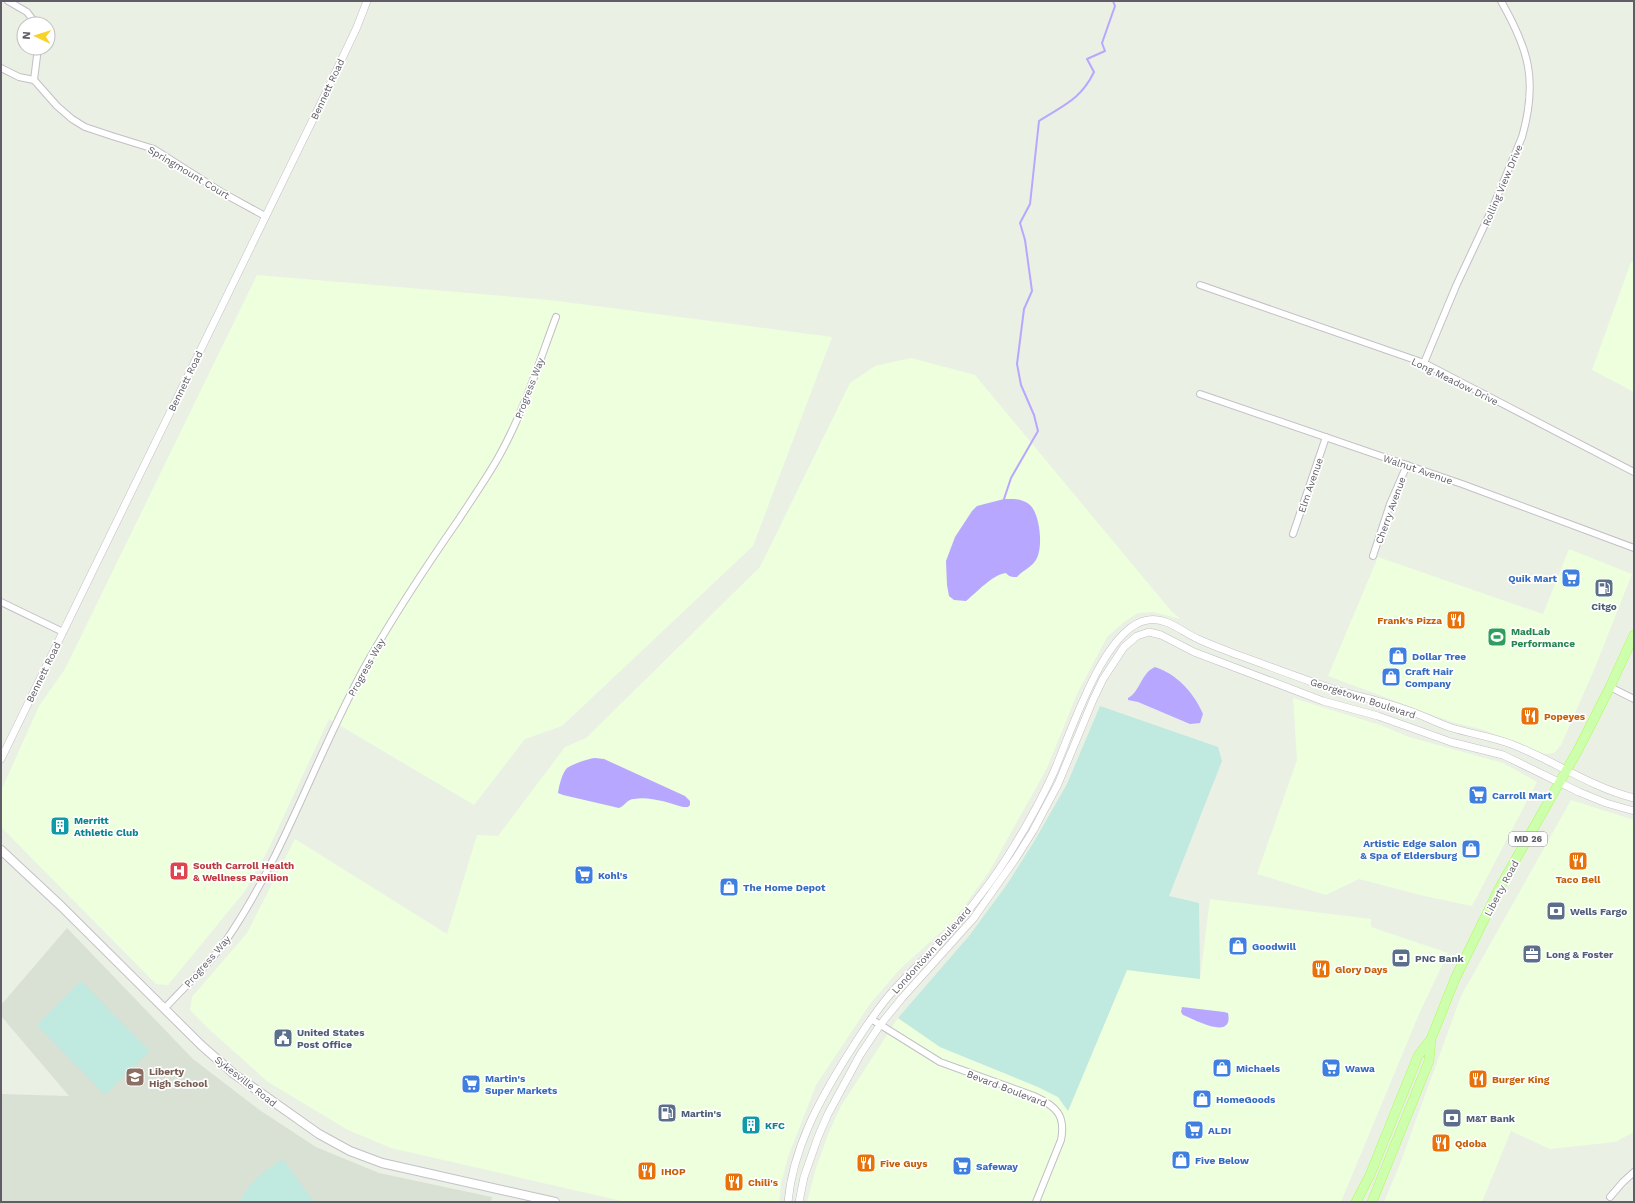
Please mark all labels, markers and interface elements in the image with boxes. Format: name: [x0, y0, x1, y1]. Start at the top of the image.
north arrow: [16, 16, 56, 56]
text: N: [20, 31, 33, 40]
street label: Bennett Road: [309, 57, 346, 121]
street label: Rolling View Drive: [1480, 143, 1525, 227]
street label: Springmount Court: [146, 144, 232, 202]
street label: Bennett Road: [166, 349, 205, 413]
street label: Progress Way: [513, 355, 546, 420]
street label: Long Meadow Drive: [1410, 356, 1500, 407]
street label: Walnut Avenue: [1382, 452, 1454, 487]
street label: Elm Avenue: [1296, 456, 1325, 514]
street label: Cherry Avenue: [1373, 475, 1408, 545]
supermarket icon: Quik Mart: [1560, 567, 1582, 589]
place label: Quik Mart: [1508, 573, 1558, 584]
fuel station icon: Citgo: [1593, 577, 1615, 599]
place label: Citgo: [1591, 601, 1617, 612]
restaurant icon: Frank's Pizza: [1445, 609, 1467, 631]
place label: Frank's Pizza: [1377, 615, 1442, 626]
sports icon: MadLab Performance: [1486, 626, 1508, 648]
place label: MadLab Performance: [1511, 626, 1575, 649]
street label: Progress Way: [346, 636, 387, 698]
street label: Bennett Road: [24, 640, 63, 704]
shop icon: Dollar Tree: [1387, 645, 1409, 667]
place label: Dollar Tree: [1412, 651, 1466, 662]
shop icon: Craft Hair Company: [1380, 666, 1402, 688]
place label: Craft Hair Company: [1405, 666, 1454, 689]
street label: Georgetown Boulevard: [1309, 676, 1417, 721]
restaurant icon: Popeyes: [1519, 705, 1541, 727]
place label: Popeyes: [1544, 711, 1586, 722]
supermarket icon: Carroll Mart: [1467, 784, 1489, 806]
place label: Carroll Mart: [1492, 790, 1552, 801]
building icon: Merritt Athletic Club: [49, 815, 71, 837]
place label: Merritt Athletic Club: [74, 815, 139, 838]
road number: MD 26: [1509, 832, 1547, 846]
place label: Artistic Edge Salon & Spa of Eldersburg: [1360, 838, 1457, 861]
shop icon: Artistic Edge Salon & Spa of Eldersburg: [1460, 838, 1482, 860]
restaurant icon: Taco Bell: [1567, 850, 1589, 872]
street label: Liberty Road: [1482, 859, 1521, 918]
hospital icon: South Carroll Health & Wellness Pavilion: [168, 860, 190, 882]
place label: South Carroll Health & Wellness Pavilion: [193, 860, 294, 883]
supermarket icon: Kohl's: [573, 864, 595, 886]
place label: Kohl's: [598, 870, 628, 881]
place label: Taco Bell: [1555, 874, 1601, 885]
shop icon: The Home Depot: [718, 876, 740, 898]
place label: The Home Depot: [743, 882, 826, 893]
bank icon: Wells Fargo: [1545, 900, 1567, 922]
street label: Londontown Boulevard: [890, 905, 973, 996]
place label: Wells Fargo: [1570, 906, 1627, 917]
street label: Progress Way: [182, 933, 233, 989]
shop icon: Goodwill: [1227, 935, 1249, 957]
place label: Goodwill: [1252, 941, 1297, 952]
office icon: Long & Foster: [1521, 943, 1543, 965]
bank icon: PNC Bank: [1390, 947, 1412, 969]
place label: Long & Foster: [1546, 949, 1614, 960]
place label: PNC Bank: [1415, 953, 1465, 964]
restaurant icon: Glory Days: [1310, 958, 1332, 980]
place label: Glory Days: [1335, 964, 1388, 975]
public building icon: United States Post Office: [272, 1027, 294, 1049]
place label: United States Post Office: [297, 1027, 365, 1050]
street label: Sykesville Road: [213, 1054, 279, 1109]
shop icon: Michaels: [1211, 1057, 1233, 1079]
supermarket icon: Wawa: [1320, 1057, 1342, 1079]
place label: Michaels: [1236, 1063, 1281, 1074]
place label: Wawa: [1345, 1063, 1375, 1074]
school or university icon: Liberty High School: [124, 1066, 146, 1088]
place label: Liberty High School: [149, 1066, 208, 1089]
street label: Bevard Boulevard: [965, 1068, 1048, 1109]
restaurant icon: Burger King: [1467, 1068, 1489, 1090]
supermarket icon: Martin's Super Markets: [460, 1073, 482, 1095]
place label: Martin's Super Markets: [485, 1073, 558, 1096]
place label: Burger King: [1492, 1074, 1550, 1085]
shop icon: HomeGoods: [1191, 1088, 1213, 1110]
place label: HomeGoods: [1216, 1094, 1276, 1105]
fuel station icon: Martin's: [656, 1102, 678, 1124]
bank icon: M&T Bank: [1441, 1107, 1463, 1129]
place label: Martin's: [681, 1108, 722, 1119]
place label: M&T Bank: [1466, 1113, 1516, 1124]
building icon: KFC: [740, 1114, 762, 1136]
supermarket icon: ALDI: [1183, 1119, 1205, 1141]
place label: KFC: [765, 1120, 785, 1131]
place label: ALDI: [1208, 1125, 1231, 1136]
restaurant icon: Qdoba: [1430, 1132, 1452, 1154]
place label: Qdoba: [1455, 1138, 1487, 1149]
shop icon: Five Below: [1170, 1149, 1192, 1171]
restaurant icon: Five Guys: [855, 1152, 877, 1174]
supermarket icon: Safeway: [951, 1155, 973, 1177]
place label: Five Below: [1195, 1155, 1249, 1166]
place label: Five Guys: [880, 1158, 928, 1169]
restaurant icon: IHOP: [636, 1160, 658, 1182]
place label: Safeway: [976, 1161, 1018, 1172]
place label: IHOP: [661, 1166, 686, 1177]
restaurant icon: Chili's: [723, 1171, 745, 1193]
place label: Chili's: [748, 1177, 779, 1188]

